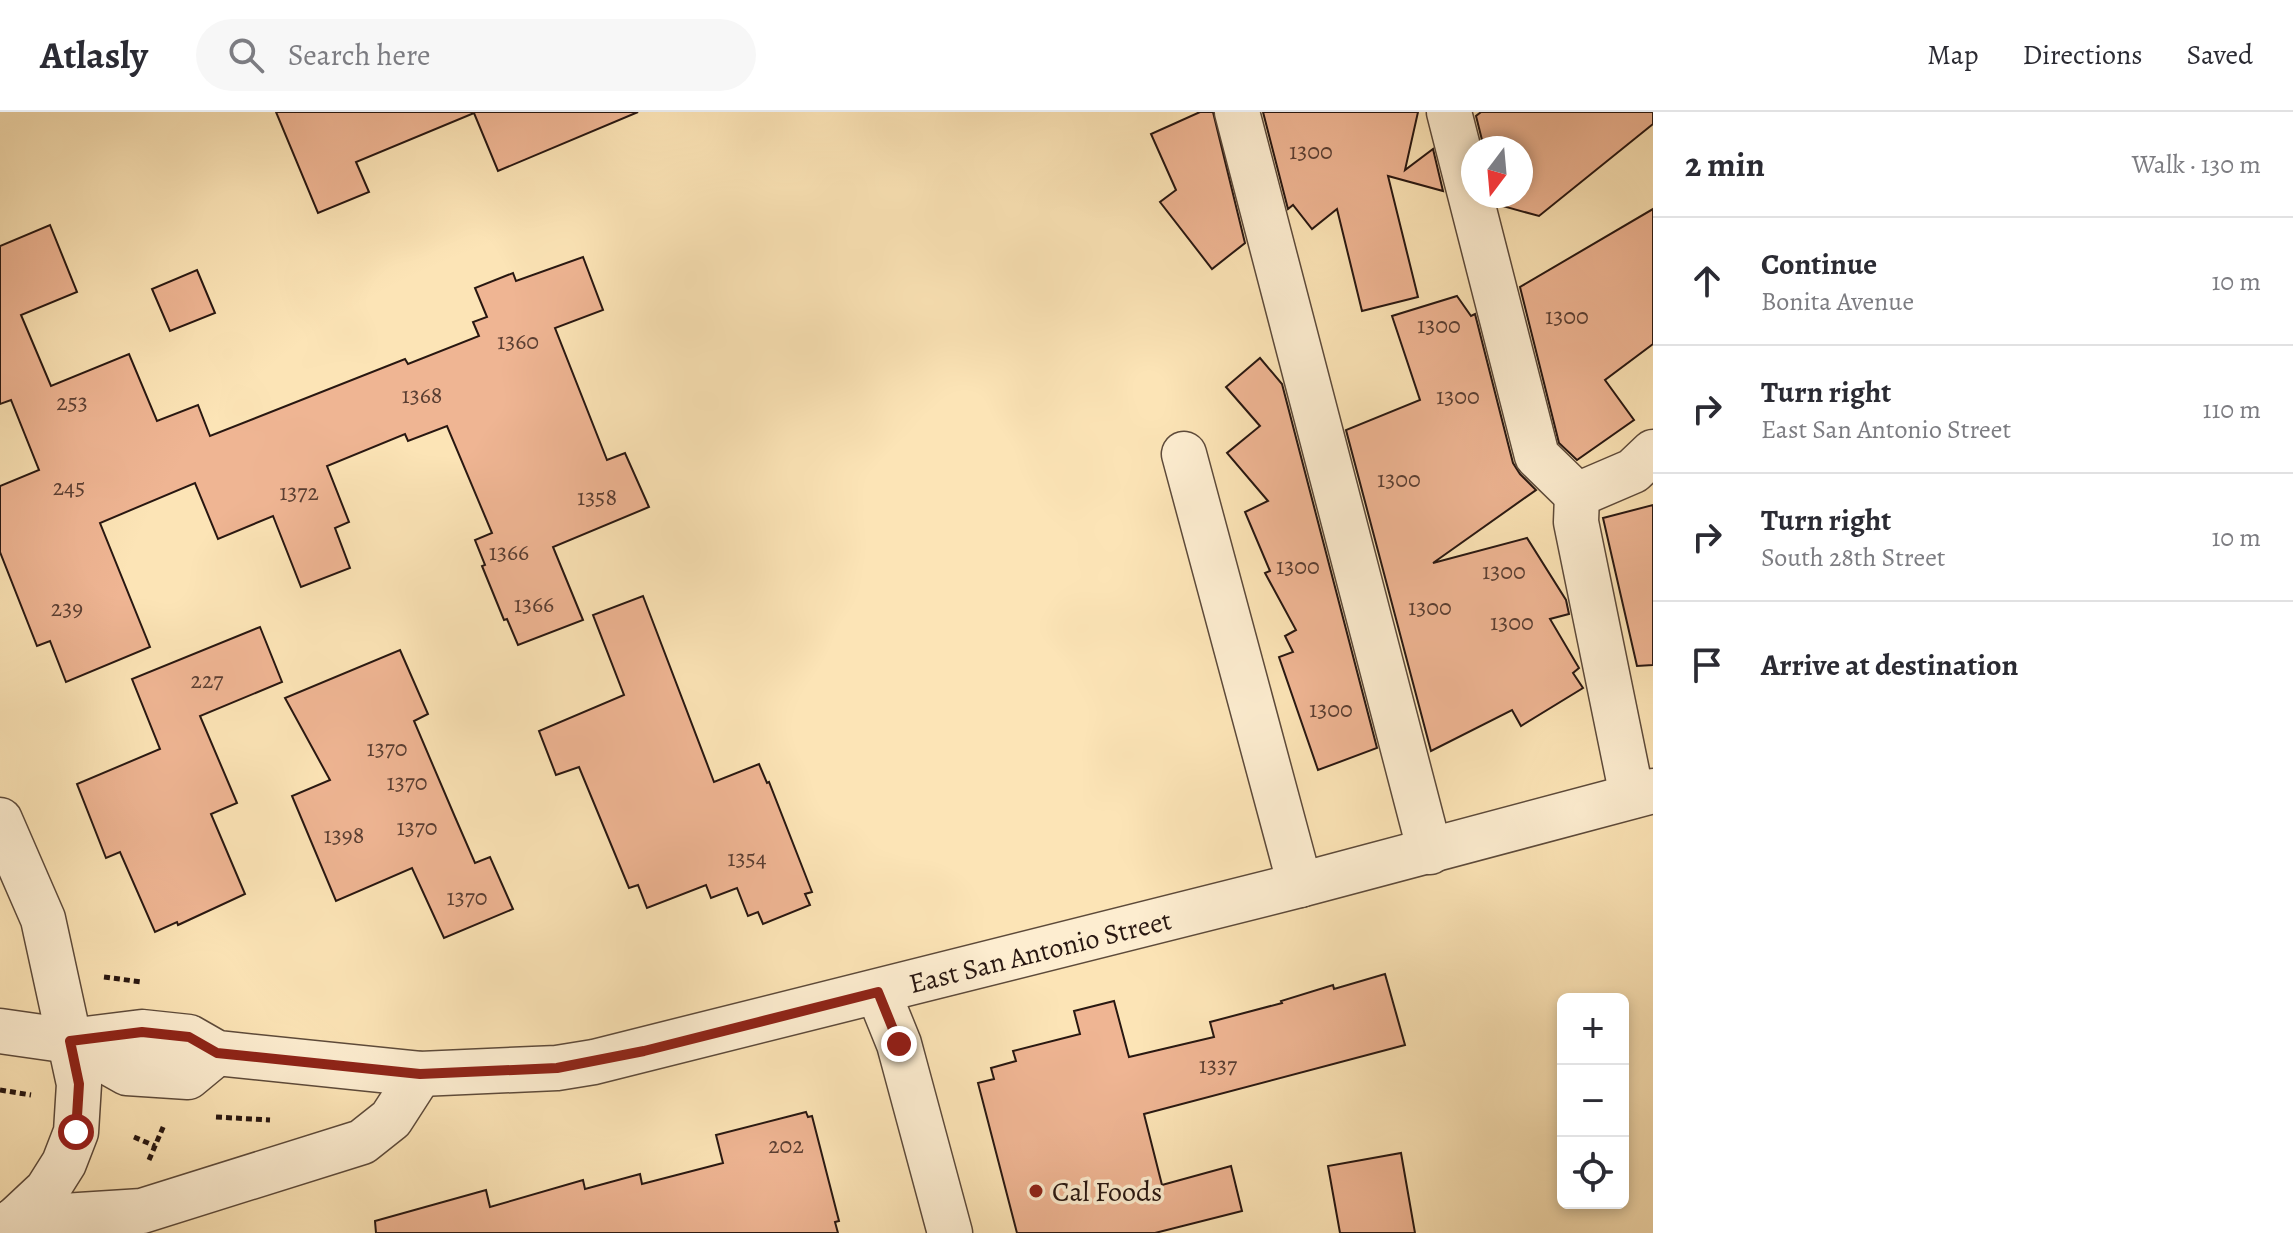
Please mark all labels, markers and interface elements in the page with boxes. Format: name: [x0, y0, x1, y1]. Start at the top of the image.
search box: [196, 19, 756, 91]
text: Atlasly: [40, 29, 148, 81]
icon: search: [224, 33, 268, 77]
text: Search here: [288, 35, 431, 75]
text: Map: [1927, 36, 1978, 74]
text: Directions: [2022, 36, 2143, 74]
text: Saved: [2187, 36, 2253, 74]
house number: 1300: [1289, 135, 1333, 167]
north arrow: [1461, 136, 1533, 208]
text: 2 min: [1685, 141, 1765, 188]
text: Walk · 130 m: [2132, 147, 2261, 182]
text: Continue: [1761, 244, 1877, 284]
icon: ahead: [1685, 259, 1729, 303]
text: 10 m: [2211, 264, 2261, 299]
text: Bonita Avenue: [1761, 284, 1914, 319]
house number: 1300: [1545, 300, 1589, 332]
house number: 1300: [1417, 309, 1461, 341]
house number: 1360: [497, 325, 539, 357]
text: Turn right: [1761, 372, 1891, 412]
house number: 1368: [402, 379, 442, 411]
house number: 1300: [1436, 380, 1480, 412]
house number: 253: [56, 386, 88, 418]
icon: right: [1685, 387, 1729, 431]
text: 110 m: [2203, 392, 2261, 427]
text: East San Antonio Street: [1761, 412, 2011, 447]
house number: 1300: [1377, 463, 1421, 495]
house number: 245: [53, 471, 85, 503]
house number: 1372: [279, 476, 319, 508]
house number: 1358: [577, 481, 617, 513]
text: Turn right: [1761, 500, 1891, 540]
icon: right: [1685, 515, 1729, 559]
text: 10 m: [2211, 520, 2261, 555]
house number: 1366: [489, 536, 529, 568]
text: South 28th Street: [1761, 540, 1945, 575]
house number: 1300: [1276, 550, 1320, 582]
house number: 1300: [1482, 555, 1526, 587]
house number: 1366: [514, 588, 554, 620]
house number: 1300: [1408, 591, 1452, 623]
house number: 239: [51, 592, 83, 624]
house number: 1300: [1490, 606, 1534, 638]
icon: arrive: [1685, 643, 1729, 687]
text: Arrive at destination: [1761, 645, 2018, 685]
house number: 227: [191, 664, 224, 696]
house number: 1300: [1309, 693, 1353, 725]
house number: 1370: [366, 732, 408, 764]
house number: 1370: [386, 766, 428, 798]
house number: 1370: [396, 811, 438, 843]
house number: 1398: [324, 819, 364, 851]
house number: 1354: [727, 842, 767, 874]
house number: 1370: [446, 881, 488, 913]
street label: East San Antonio Street: [905, 901, 1175, 1003]
map controls: [1557, 993, 1629, 1209]
button: +: [1557, 993, 1629, 1065]
route end: [881, 1026, 917, 1062]
house number: 1337: [1199, 1049, 1238, 1081]
button: −: [1557, 1065, 1629, 1137]
route start: [58, 1114, 94, 1150]
house number: 202: [768, 1129, 804, 1161]
button: locate: [1557, 1137, 1629, 1209]
place label: Cal Foods: [1052, 1173, 1162, 1211]
marker: Cal Foods: [1027, 1182, 1045, 1200]

